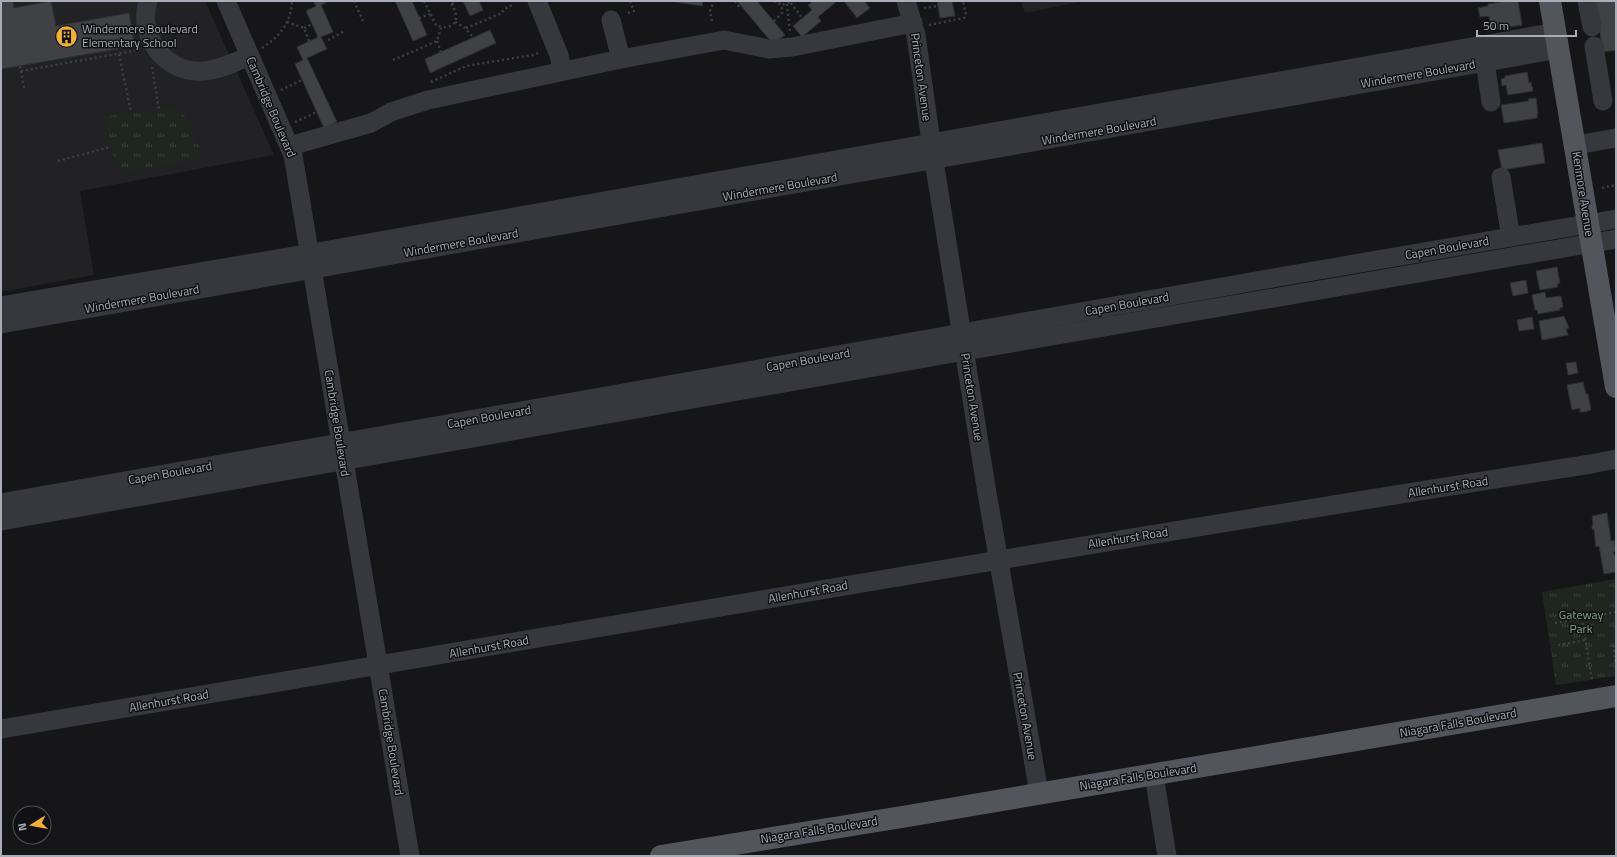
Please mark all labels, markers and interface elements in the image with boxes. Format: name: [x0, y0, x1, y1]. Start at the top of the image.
scale bar: [1477, 12, 1576, 38]
text: 50 m: [1483, 16, 1509, 35]
place label: Windermere Boulevard Elementary School: [82, 19, 198, 52]
building icon: Windermere Boulevard Elementary School: [54, 23, 80, 49]
street label: Princeton Avenue: [906, 32, 937, 122]
street label: Cambridge Boulevard: [242, 54, 301, 160]
street label: Windermere Boulevard: [1359, 54, 1477, 93]
street label: Windermere Boulevard: [1040, 111, 1158, 150]
street label: Kenmore Avenue: [1567, 150, 1600, 238]
street label: Windermere Boulevard: [721, 167, 839, 206]
street label: Windermere Boulevard: [402, 223, 520, 262]
street label: Capen Boulevard: [1403, 231, 1490, 264]
street label: Windermere Boulevard: [83, 279, 201, 318]
street label: Capen Boulevard: [1083, 287, 1170, 320]
street label: Capen Boulevard: [764, 343, 851, 376]
street label: Princeton Avenue: [956, 352, 989, 442]
street label: Cambridge Boulevard: [320, 368, 355, 478]
street label: Capen Boulevard: [445, 400, 532, 433]
street label: Capen Boulevard: [126, 456, 213, 489]
street label: Allenhurst Road: [1407, 471, 1489, 502]
street label: Allenhurst Road: [1087, 522, 1169, 553]
street label: Allenhurst Road: [767, 575, 849, 608]
park label: Gateway Park: [1559, 605, 1603, 638]
street label: Allenhurst Road: [448, 630, 530, 663]
street label: Princeton Avenue: [1008, 671, 1043, 761]
street label: Allenhurst Road: [128, 684, 210, 717]
street label: Cambridge Boulevard: [374, 687, 409, 797]
street label: Niagara Falls Boulevard: [1398, 703, 1518, 742]
street label: Niagara Falls Boulevard: [1078, 758, 1198, 795]
north arrow: [12, 805, 52, 845]
street label: Niagara Falls Boulevard: [759, 811, 879, 848]
text: N: [14, 822, 31, 832]

